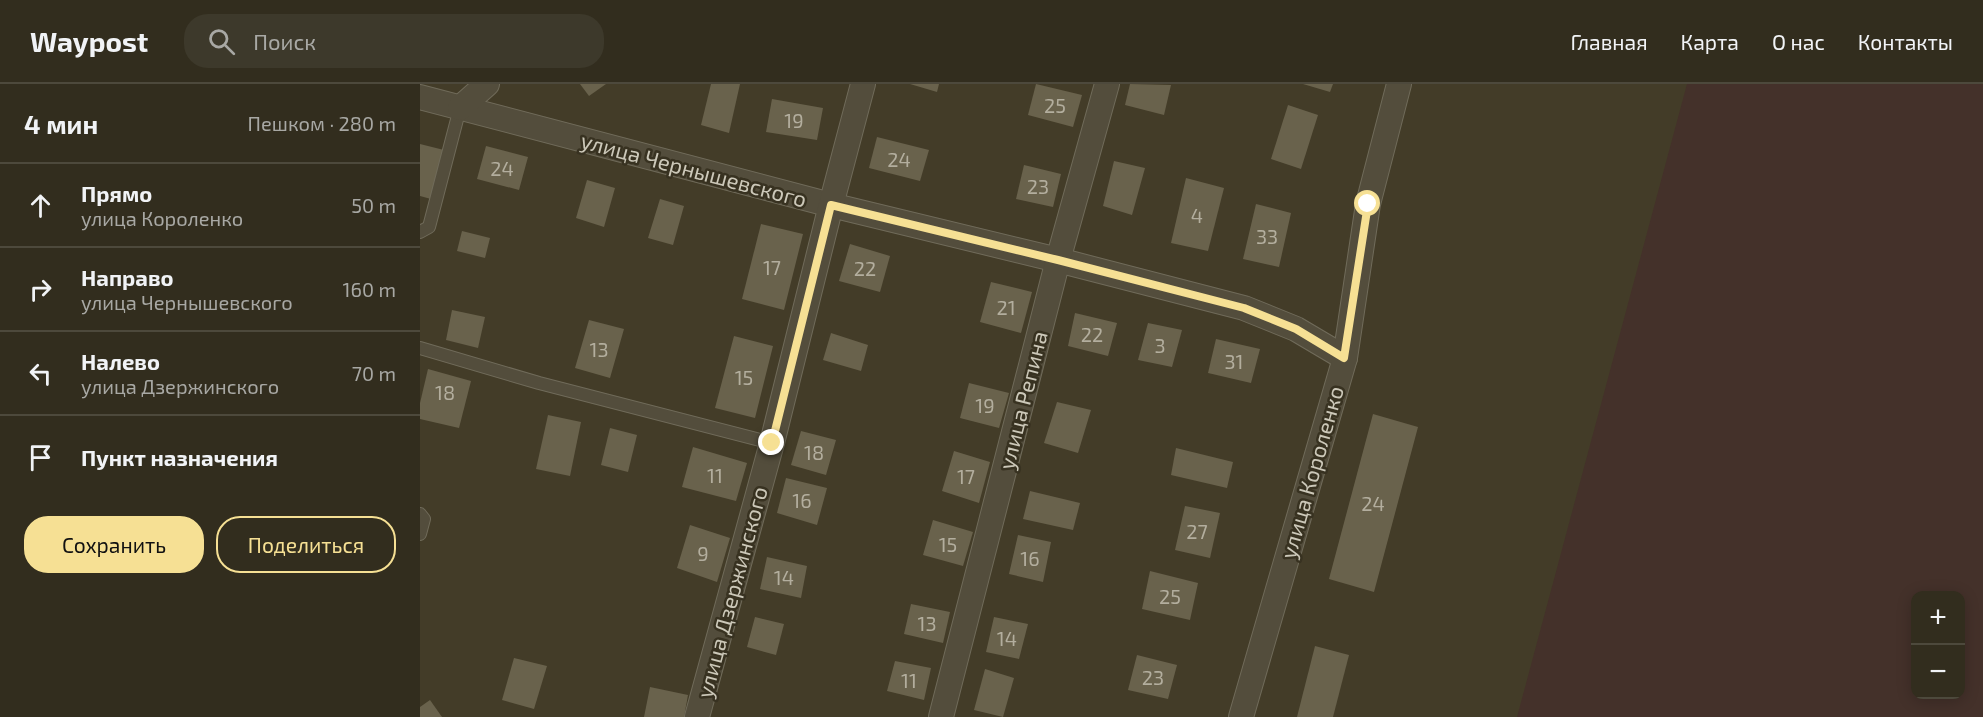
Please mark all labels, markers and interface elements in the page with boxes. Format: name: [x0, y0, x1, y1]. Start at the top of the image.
search box: [184, 14, 604, 68]
text: Waypost: [30, 24, 148, 58]
icon: search: [205, 25, 238, 58]
text: Поиск: [253, 28, 316, 54]
text: Главная: [1571, 29, 1648, 54]
text: Карта: [1681, 29, 1739, 54]
text: О нас: [1772, 29, 1825, 54]
text: Контакты: [1858, 29, 1953, 54]
house number: 25: [1044, 93, 1066, 117]
text: 4 мин: [24, 108, 98, 139]
house number: 19: [784, 108, 804, 132]
text: Пешком · 280 m: [248, 111, 396, 135]
street label: улица Чернышевского: [578, 126, 810, 213]
house number: 24: [887, 147, 911, 171]
house number: 24: [490, 156, 514, 180]
house number: 23: [1027, 174, 1049, 198]
text: Прямо: [81, 180, 152, 206]
icon: ahead: [24, 189, 57, 222]
route start: [1354, 190, 1380, 216]
text: 50 m: [351, 193, 396, 217]
house number: 4: [1191, 203, 1203, 227]
text: улица Короленко: [81, 206, 243, 230]
house number: 33: [1256, 224, 1278, 248]
house number: 17: [763, 255, 781, 279]
house number: 22: [854, 256, 876, 280]
text: Направо: [81, 264, 174, 290]
icon: right: [24, 273, 57, 306]
text: 160 m: [343, 277, 396, 301]
text: улица Чернышевского: [81, 290, 293, 314]
house number: 21: [996, 295, 1016, 319]
house number: 22: [1081, 322, 1103, 346]
street label: улица Репина: [992, 328, 1053, 472]
house number: 3: [1154, 333, 1166, 357]
house number: 13: [589, 337, 609, 361]
text: Налево: [81, 348, 160, 374]
house number: 31: [1224, 349, 1244, 373]
icon: left: [24, 357, 57, 390]
text: 70 m: [352, 361, 396, 385]
house number: 15: [735, 365, 753, 389]
text: улица Дзержинского: [81, 374, 279, 398]
house number: 18: [435, 380, 455, 404]
street label: улица Короленко: [1274, 383, 1349, 562]
house number: 19: [975, 393, 995, 417]
route end: [758, 429, 784, 455]
house number: 18: [804, 440, 824, 464]
icon: arrive: [24, 441, 57, 474]
text: Пункт назначения: [81, 444, 278, 470]
house number: 11: [707, 463, 723, 487]
house number: 17: [957, 464, 975, 488]
street label: улица Дзержинского: [690, 483, 773, 701]
house number: 16: [792, 488, 812, 512]
house number: 24: [1361, 491, 1385, 515]
button: Сохранить: [24, 516, 204, 573]
button: Поделиться: [216, 516, 396, 573]
house number: 27: [1186, 519, 1208, 543]
house number: 15: [939, 532, 957, 556]
house number: 9: [697, 541, 709, 565]
house number: 16: [1020, 546, 1040, 570]
house number: 14: [774, 565, 794, 589]
house number: 25: [1159, 584, 1181, 608]
map controls: [1911, 591, 1965, 699]
button: +: [1911, 591, 1965, 645]
house number: 13: [917, 611, 937, 635]
house number: 14: [997, 626, 1017, 650]
button: −: [1911, 645, 1965, 699]
house number: 23: [1142, 665, 1164, 689]
house number: 11: [901, 668, 917, 692]

